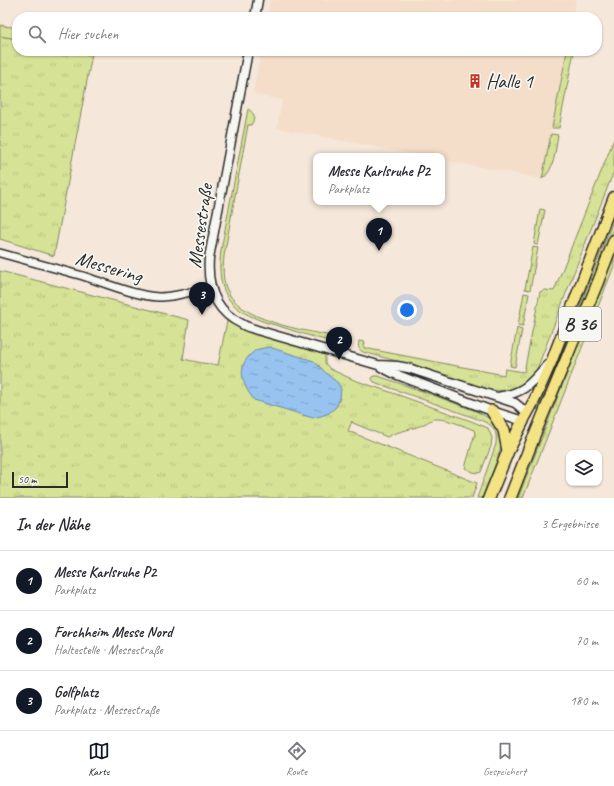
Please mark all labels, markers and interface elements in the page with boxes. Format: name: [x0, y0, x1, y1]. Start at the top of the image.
search box: [12, 12, 602, 56]
icon: search: [26, 23, 48, 45]
text: Hier suchen: [58, 25, 118, 44]
place label: Halle 1: [486, 69, 534, 94]
building icon: Halle 1: [467, 73, 483, 89]
popup: [313, 153, 445, 205]
text: Messe Karlsruhe P2: [328, 162, 430, 181]
street label: Messestraße: [182, 181, 218, 270]
text: Parkplatz: [328, 181, 369, 197]
pin: 1: [366, 218, 392, 251]
street label: Messering: [73, 246, 147, 289]
pin: 3: [189, 282, 215, 315]
your location: [397, 300, 417, 320]
road number: B 36: [559, 307, 601, 341]
pin: 2: [326, 327, 352, 360]
map controls: [566, 450, 602, 486]
button: layers: [566, 450, 602, 486]
scale bar: [12, 470, 68, 489]
text: 50 m: [18, 472, 37, 486]
text: In der Nähe: [16, 514, 89, 535]
text: 3 Ergebnisse: [542, 516, 598, 532]
text: Messe Karlsruhe P2: [54, 563, 156, 582]
text: 1: [26, 573, 32, 589]
text: 60 m: [576, 573, 598, 589]
text: Parkplatz: [54, 582, 95, 598]
text: Forchheim Messe Nord: [54, 623, 172, 642]
text: 2: [26, 633, 32, 649]
text: 70 m: [576, 633, 598, 649]
text: Haltestelle · Messestraße: [54, 642, 163, 658]
text: Golfplatz: [54, 683, 98, 702]
text: 3: [26, 693, 32, 709]
text: 180 m: [570, 693, 598, 709]
text: Parkplatz · Messestraße: [54, 702, 159, 718]
tab: Karte: [88, 740, 110, 778]
tab: Route: [286, 740, 308, 778]
tab: Gespeichert: [483, 740, 526, 778]

